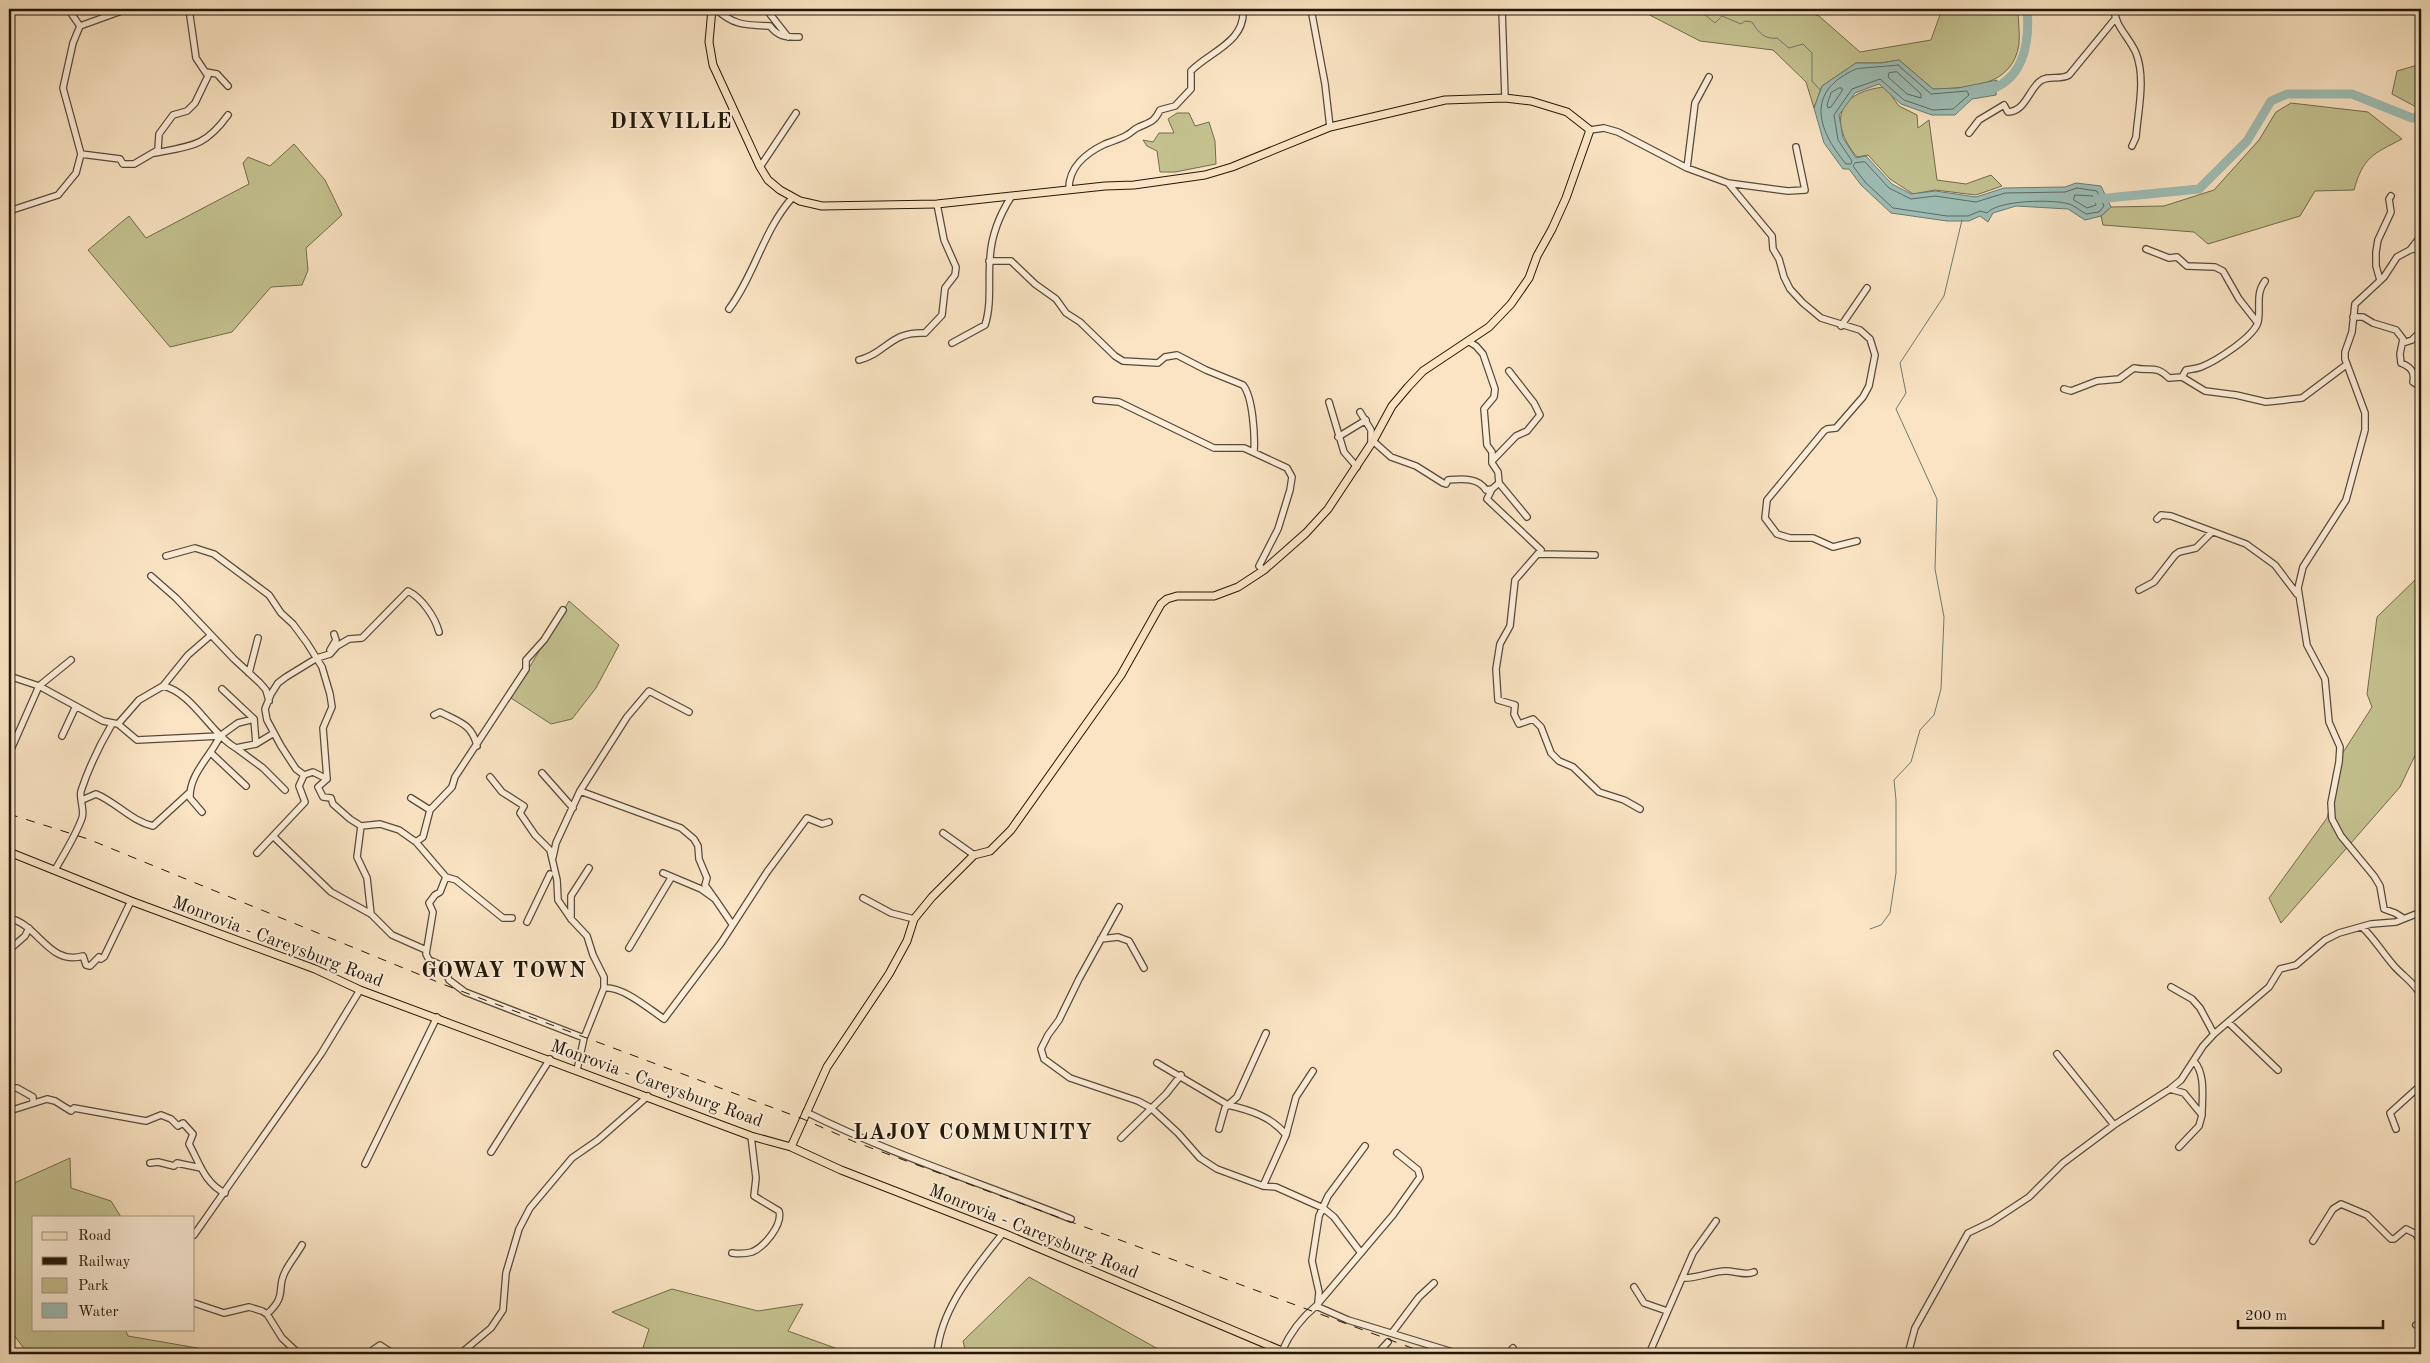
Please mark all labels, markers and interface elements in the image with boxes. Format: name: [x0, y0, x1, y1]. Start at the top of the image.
district label: DIXVILLE: [610, 111, 732, 133]
street label: Monrovia - Careysburg Road: [170, 893, 386, 991]
district label: GOWAY TOWN: [421, 960, 587, 982]
street label: Monrovia - Careysburg Road: [548, 1037, 765, 1131]
district label: LAJOY COMMUNITY: [853, 1122, 1093, 1144]
street label: Monrovia - Careysburg Road: [926, 1182, 1141, 1282]
legend: [32, 1216, 195, 1330]
text: Road: [78, 1229, 112, 1244]
text: Railway: [78, 1255, 131, 1270]
text: Park: [78, 1279, 109, 1294]
scale bar: [2238, 1298, 2382, 1330]
text: Water: [78, 1305, 119, 1320]
text: 200 m: [2245, 1309, 2287, 1324]

